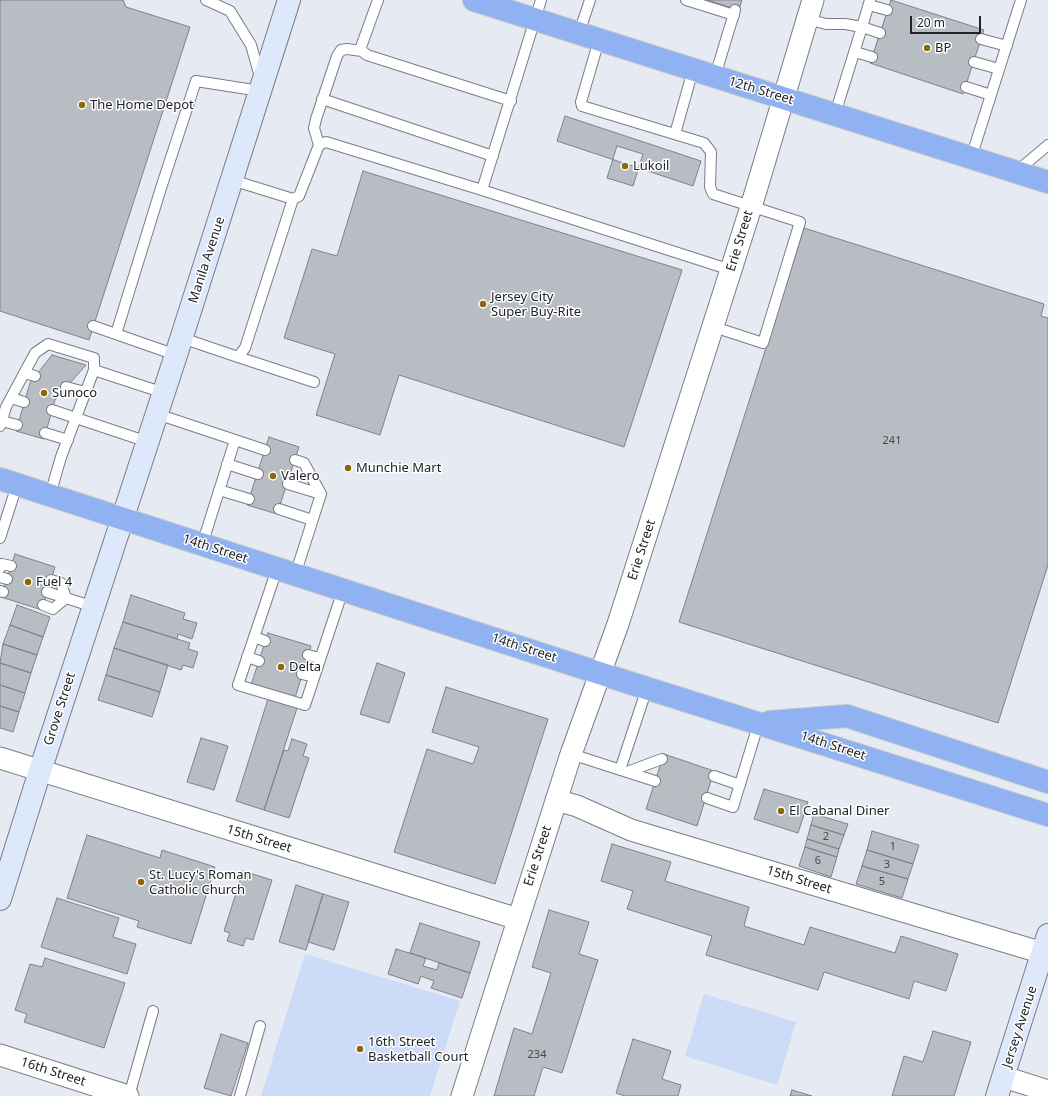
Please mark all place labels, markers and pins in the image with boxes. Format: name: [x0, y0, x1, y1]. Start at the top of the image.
place label: BP: [935, 40, 951, 56]
marker: BP: [922, 43, 932, 53]
place label: The Home Depot: [90, 97, 194, 113]
marker: The Home Depot: [77, 100, 87, 110]
place label: Lukoil: [633, 158, 669, 174]
marker: Lukoil: [620, 161, 630, 171]
place label: Jersey City Super Buy-Rite: [491, 289, 581, 320]
marker: Jersey City Super Buy-Rite: [478, 299, 488, 309]
place label: Sunoco: [52, 385, 97, 401]
marker: Sunoco: [39, 388, 49, 398]
place label: Munchie Mart: [356, 460, 441, 476]
marker: Munchie Mart: [343, 463, 353, 473]
place label: Valero: [281, 468, 319, 484]
marker: Valero: [268, 471, 278, 481]
place label: Fuel 4: [36, 574, 72, 590]
marker: Fuel 4: [23, 577, 33, 587]
place label: Delta: [289, 659, 321, 675]
marker: Delta: [276, 662, 286, 672]
place label: El Cabanal Diner: [789, 803, 889, 819]
marker: El Cabanal Diner: [776, 806, 786, 816]
place label: St. Lucy's Roman Catholic Church: [149, 867, 252, 898]
marker: St. Lucy's Roman Catholic Church: [136, 877, 146, 887]
place label: 16th Street Basketball Court: [368, 1034, 468, 1065]
marker: 16th Street Basketball Court: [355, 1044, 365, 1054]

